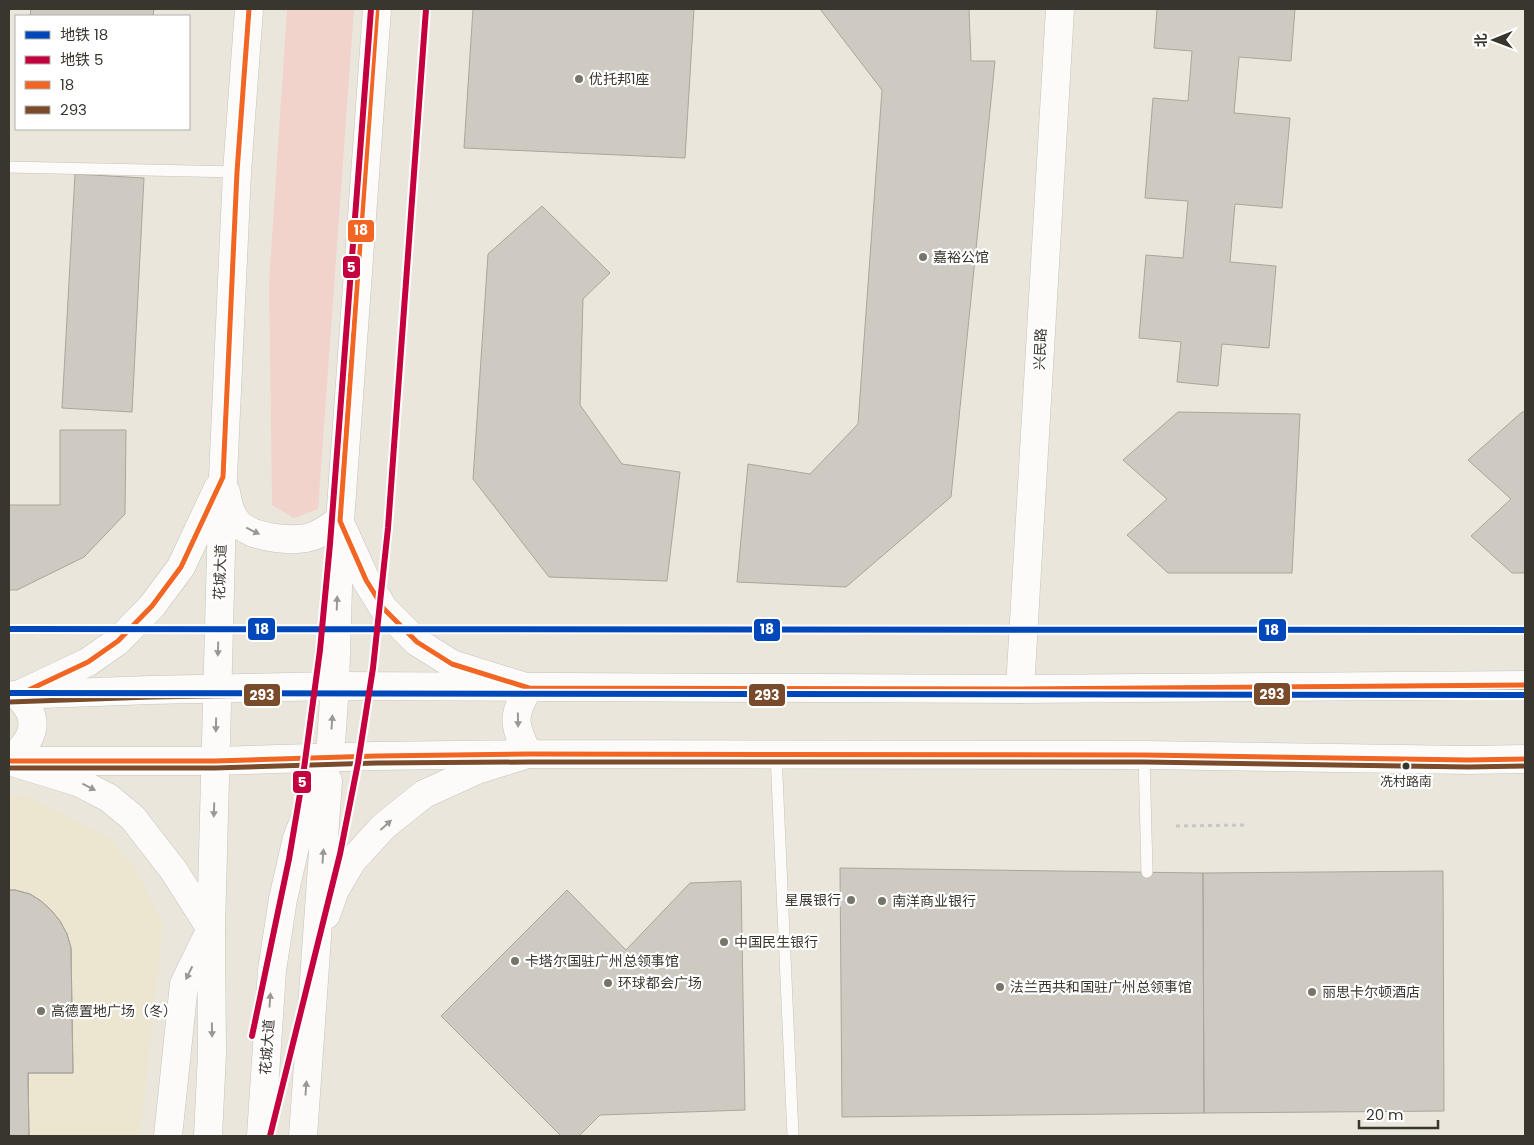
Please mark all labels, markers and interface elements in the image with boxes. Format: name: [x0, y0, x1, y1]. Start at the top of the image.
legend: [15, 15, 190, 130]
north arrow: [1469, 15, 1519, 65]
text: 地铁 18: [60, 24, 108, 45]
text: 北: [1471, 33, 1491, 47]
text: 地铁 5: [60, 49, 103, 70]
place label: 优托邦1座: [589, 69, 649, 89]
marker: 优托邦1座: [573, 73, 585, 85]
text: 18: [60, 74, 74, 95]
text: 293: [60, 99, 87, 120]
line badge: 18: [347, 219, 375, 243]
text: 18: [354, 220, 368, 240]
place label: 嘉裕公馆: [933, 247, 989, 267]
marker: 嘉裕公馆: [917, 251, 929, 263]
line badge: 5: [342, 255, 361, 279]
text: 5: [346, 257, 356, 277]
street label: 兴民路: [1029, 328, 1051, 370]
one-way arrow: [246, 528, 260, 536]
street label: 花城大道: [209, 544, 231, 600]
one-way arrow: [333, 594, 341, 610]
line badge: 18: [247, 617, 276, 641]
line badge: 18: [753, 618, 781, 642]
line badge: 18: [1258, 618, 1287, 642]
text: 18: [255, 619, 269, 639]
text: 18: [760, 619, 774, 639]
text: 18: [1265, 620, 1279, 640]
one-way arrow: [214, 641, 222, 657]
line badge: 293: [1253, 682, 1291, 706]
line badge: 293: [243, 683, 281, 707]
line badge: 293: [748, 683, 786, 707]
text: 293: [1259, 684, 1285, 704]
text: 293: [249, 685, 275, 705]
text: 293: [754, 685, 780, 705]
one-way arrow: [514, 713, 522, 729]
one-way arrow: [328, 714, 336, 730]
one-way arrow: [212, 717, 220, 733]
marker: 冼村路南: [1401, 761, 1411, 771]
line badge: 5: [292, 770, 312, 794]
text: 5: [297, 772, 307, 792]
place label: 冼村路南: [1380, 772, 1432, 791]
one-way arrow: [81, 783, 96, 791]
one-way arrow: [210, 802, 218, 818]
one-way arrow: [380, 819, 392, 831]
one-way arrow: [319, 847, 327, 863]
place label: 星展银行: [785, 890, 841, 910]
place label: 南洋商业银行: [892, 891, 976, 911]
marker: 星展银行: [845, 894, 857, 906]
marker: 南洋商业银行: [876, 895, 888, 907]
place label: 中国民生银行: [734, 932, 818, 952]
marker: 中国民生银行: [718, 936, 730, 948]
place label: 卡塔尔国驻广州总领事馆: [525, 951, 679, 971]
marker: 卡塔尔国驻广州总领事馆: [509, 955, 521, 967]
one-way arrow: [185, 966, 193, 980]
place label: 环球都会广场: [618, 973, 702, 993]
marker: 环球都会广场: [602, 977, 614, 989]
place label: 法兰西共和国驻广州总领事馆: [1010, 977, 1192, 997]
marker: 法兰西共和国驻广州总领事馆: [994, 981, 1006, 993]
place label: 丽思卡尔顿酒店: [1322, 982, 1420, 1002]
marker: 丽思卡尔顿酒店: [1306, 986, 1318, 998]
one-way arrow: [266, 992, 274, 1008]
place label: 高德置地广场（冬）: [51, 1001, 177, 1021]
marker: 高德置地广场（冬）: [35, 1005, 47, 1017]
street label: 花城大道: [255, 1018, 279, 1076]
one-way arrow: [208, 1023, 216, 1039]
one-way arrow: [303, 1079, 311, 1095]
scale bar: [1359, 1098, 1438, 1130]
text: 20 m: [1366, 1104, 1404, 1125]

